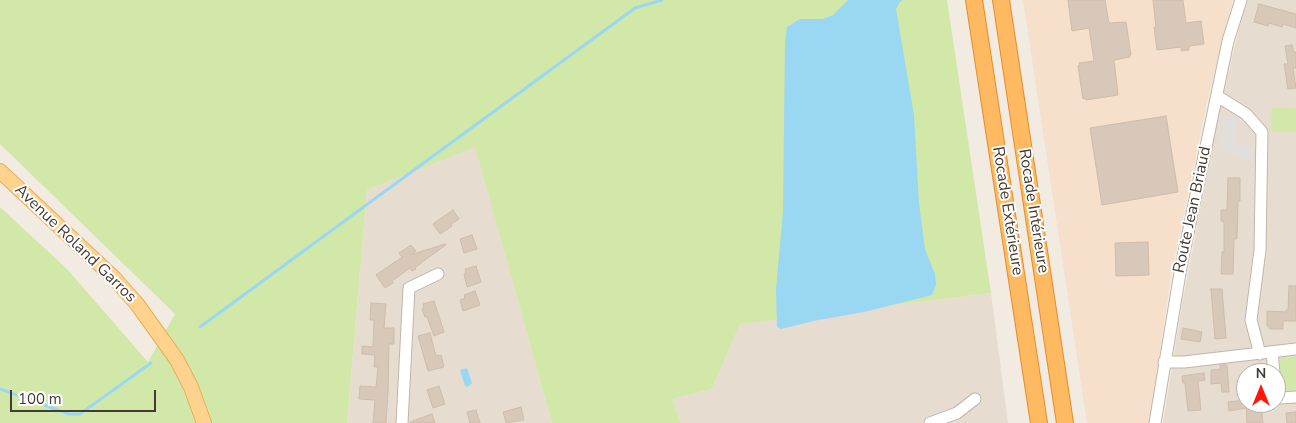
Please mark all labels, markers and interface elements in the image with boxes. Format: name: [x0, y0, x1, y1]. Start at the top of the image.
street label: Rocade Extérieure: [987, 145, 1027, 277]
street label: Route Jean Briaud: [1170, 145, 1216, 275]
street label: Rocade Intérieure: [1014, 148, 1052, 274]
street label: Avenue Roland Garros: [10, 181, 140, 307]
north arrow: [1236, 363, 1286, 413]
text: N: [1256, 364, 1266, 383]
scale bar: [12, 380, 159, 412]
text: 100 m: [18, 389, 62, 409]

